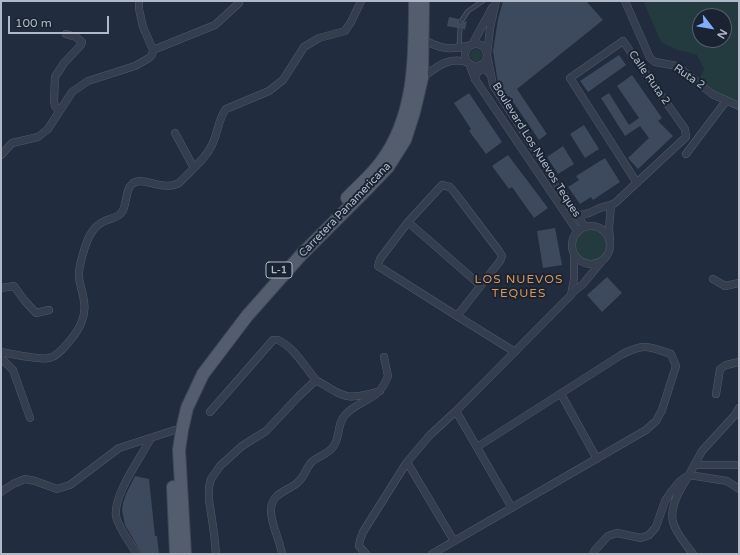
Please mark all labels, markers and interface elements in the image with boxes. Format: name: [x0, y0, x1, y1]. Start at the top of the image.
scale bar: [10, 8, 111, 34]
north arrow: [692, 8, 732, 48]
text: 100 m: [15, 16, 52, 30]
text: N: [714, 27, 730, 41]
street label: Calle Ruta 2: [626, 48, 672, 108]
street label: Ruta 2: [671, 62, 707, 92]
street label: Boulevard Los Nuevos Teques: [489, 80, 583, 220]
street label: Carretera Panamericana: [296, 160, 394, 260]
road number: L-1: [266, 262, 292, 278]
district label: LOS NUEVOS TEQUES: [475, 273, 563, 301]

